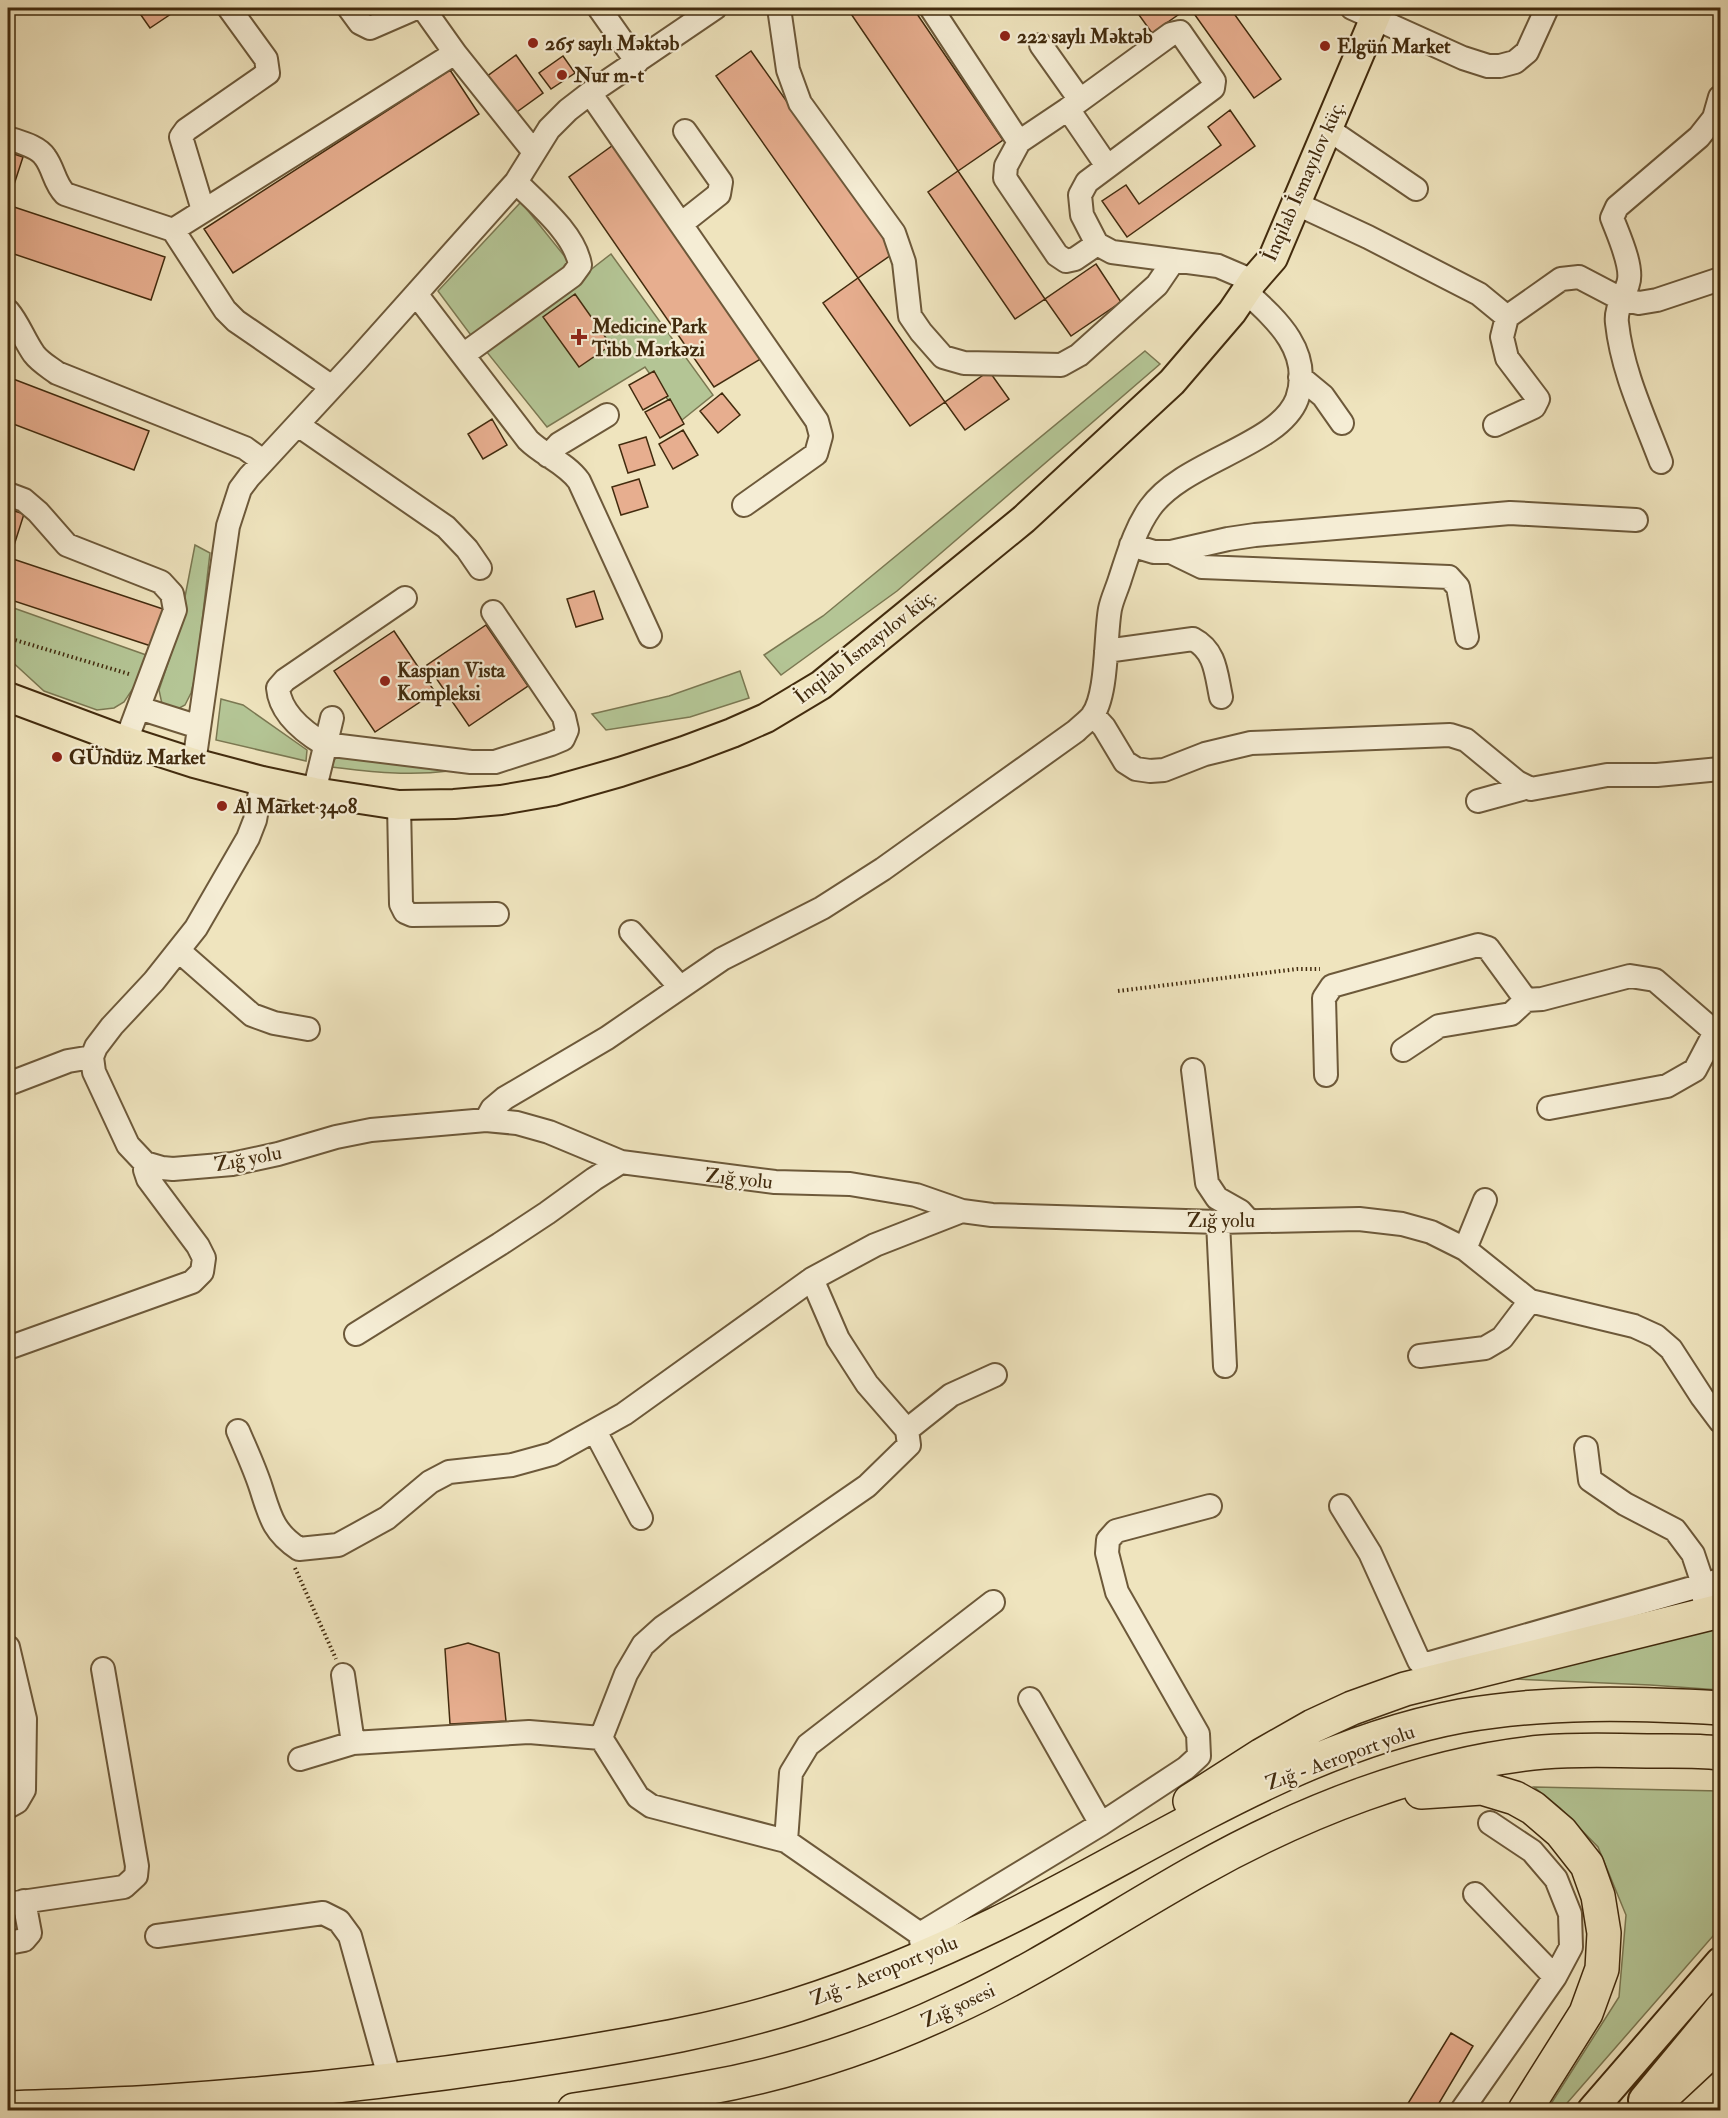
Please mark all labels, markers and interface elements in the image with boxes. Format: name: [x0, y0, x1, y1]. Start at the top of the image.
place label: 222 saylı Məktəb: [1017, 24, 1153, 50]
marker: 222 saylı Məktəb: [998, 29, 1012, 43]
place label: 265 saylı Məktəb: [545, 31, 679, 57]
place label: Elgün Market: [1337, 34, 1451, 60]
marker: 265 saylı Məktəb: [526, 36, 540, 50]
marker: Elgün Market: [1318, 39, 1332, 53]
place label: Nur m-t: [573, 63, 644, 88]
marker: Nur m-t: [555, 68, 569, 82]
street label: İnqilab İsmayılov küç.: [1257, 97, 1350, 265]
place label: Medicine Park Tibb Mərkəzi: [591, 314, 708, 362]
marker: Medicine Park Tibb Mərkəzi: [570, 328, 588, 346]
street label: İnqilab İsmayılov küç.: [789, 583, 941, 710]
place label: Kaspian Vista Kompleksi: [397, 658, 506, 707]
marker: Kaspian Vista Kompleksi: [378, 674, 392, 688]
place label: GÜndüz Market: [69, 745, 206, 770]
marker: GÜndüz Market: [50, 750, 64, 764]
place label: Al Market 3408: [233, 794, 358, 819]
marker: Al Market 3408: [215, 799, 229, 813]
street label: Zığ yolu: [212, 1140, 284, 1177]
street label: Zığ yolu: [704, 1163, 774, 1194]
street label: Zığ yolu: [1187, 1208, 1255, 1233]
street label: Zığ - Aeroport yolu: [1262, 1719, 1418, 1797]
street label: Zığ - Aeroport yolu: [807, 1930, 962, 2012]
street label: Zığ şosesi: [917, 1978, 999, 2033]

